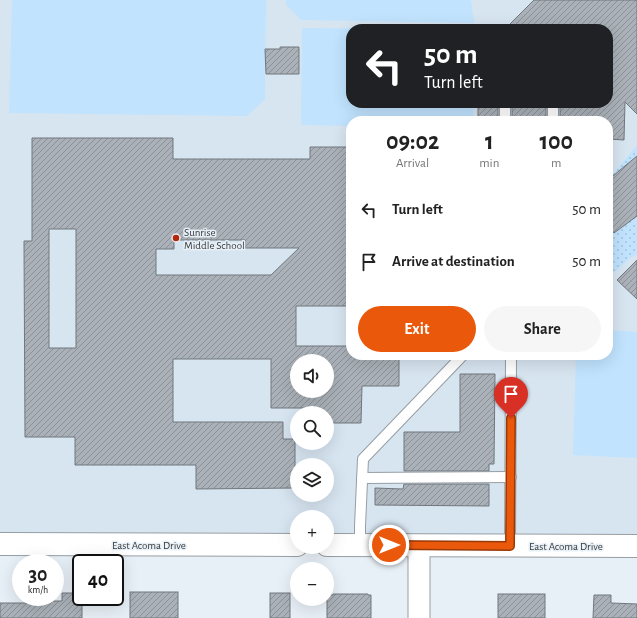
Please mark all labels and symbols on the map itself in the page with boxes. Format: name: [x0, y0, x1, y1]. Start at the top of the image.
place label: Sunrise Middle School: [184, 227, 245, 251]
marker: Sunrise Middle School: [171, 233, 181, 243]
pin: [494, 377, 528, 418]
position arrow: [368, 524, 410, 566]
street label: East Acoma Drive: [112, 540, 186, 551]
street label: East Acoma Drive: [529, 541, 603, 552]
speed limit sign: 40: [72, 554, 124, 606]

